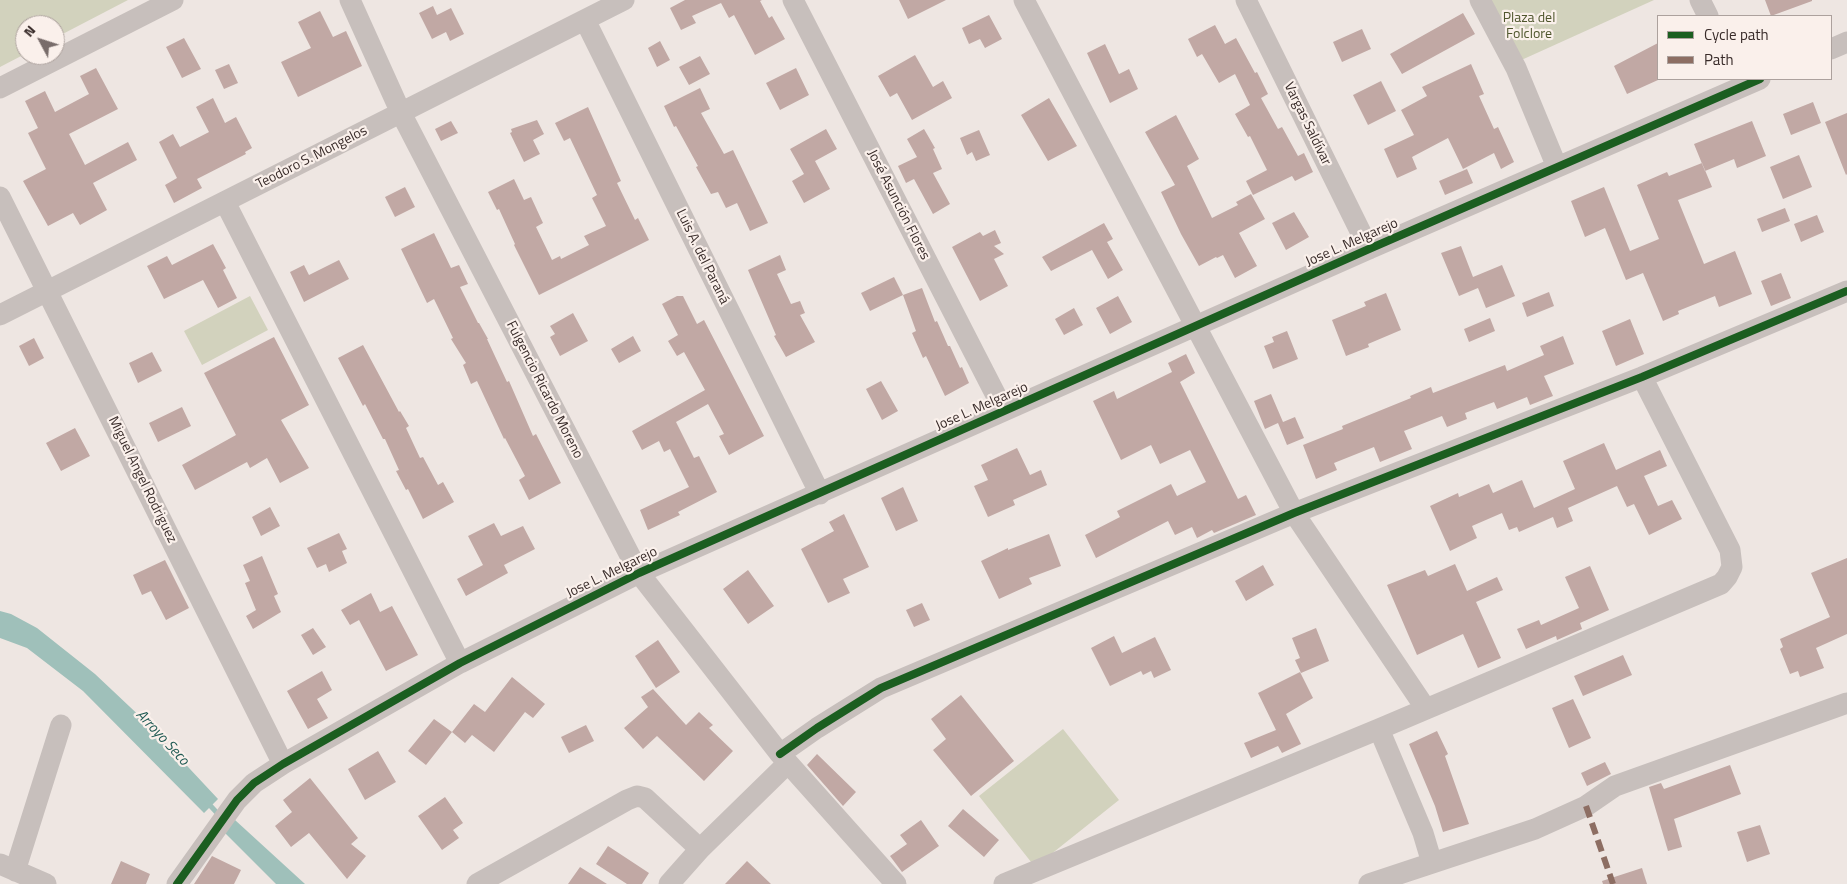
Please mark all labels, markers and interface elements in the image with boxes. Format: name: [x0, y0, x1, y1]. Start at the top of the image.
park label: Plaza del Folclore: [1503, 11, 1555, 44]
north arrow: [15, 15, 65, 65]
legend: [1657, 15, 1832, 80]
text: N: [18, 20, 40, 41]
text: Cycle path: [1704, 23, 1769, 46]
text: Path: [1704, 48, 1734, 71]
street label: Vargas Saldívar: [1280, 80, 1334, 168]
street label: Teodoro S. Mongelos: [254, 123, 370, 193]
street label: José Asunción Flores: [863, 147, 933, 263]
street label: Luis A. del Paraná: [672, 207, 732, 307]
street label: Jose L. Melgarejo: [1303, 215, 1401, 271]
street label: Fulgencio Ricardo Moreno: [502, 318, 586, 462]
street label: Jose L. Melgarejo: [933, 379, 1031, 435]
street label: Miguel Angel Rodriguez: [104, 414, 180, 546]
street label: Jose L. Melgarejo: [564, 544, 660, 602]
water label: Arroyo Seco: [132, 706, 192, 770]

